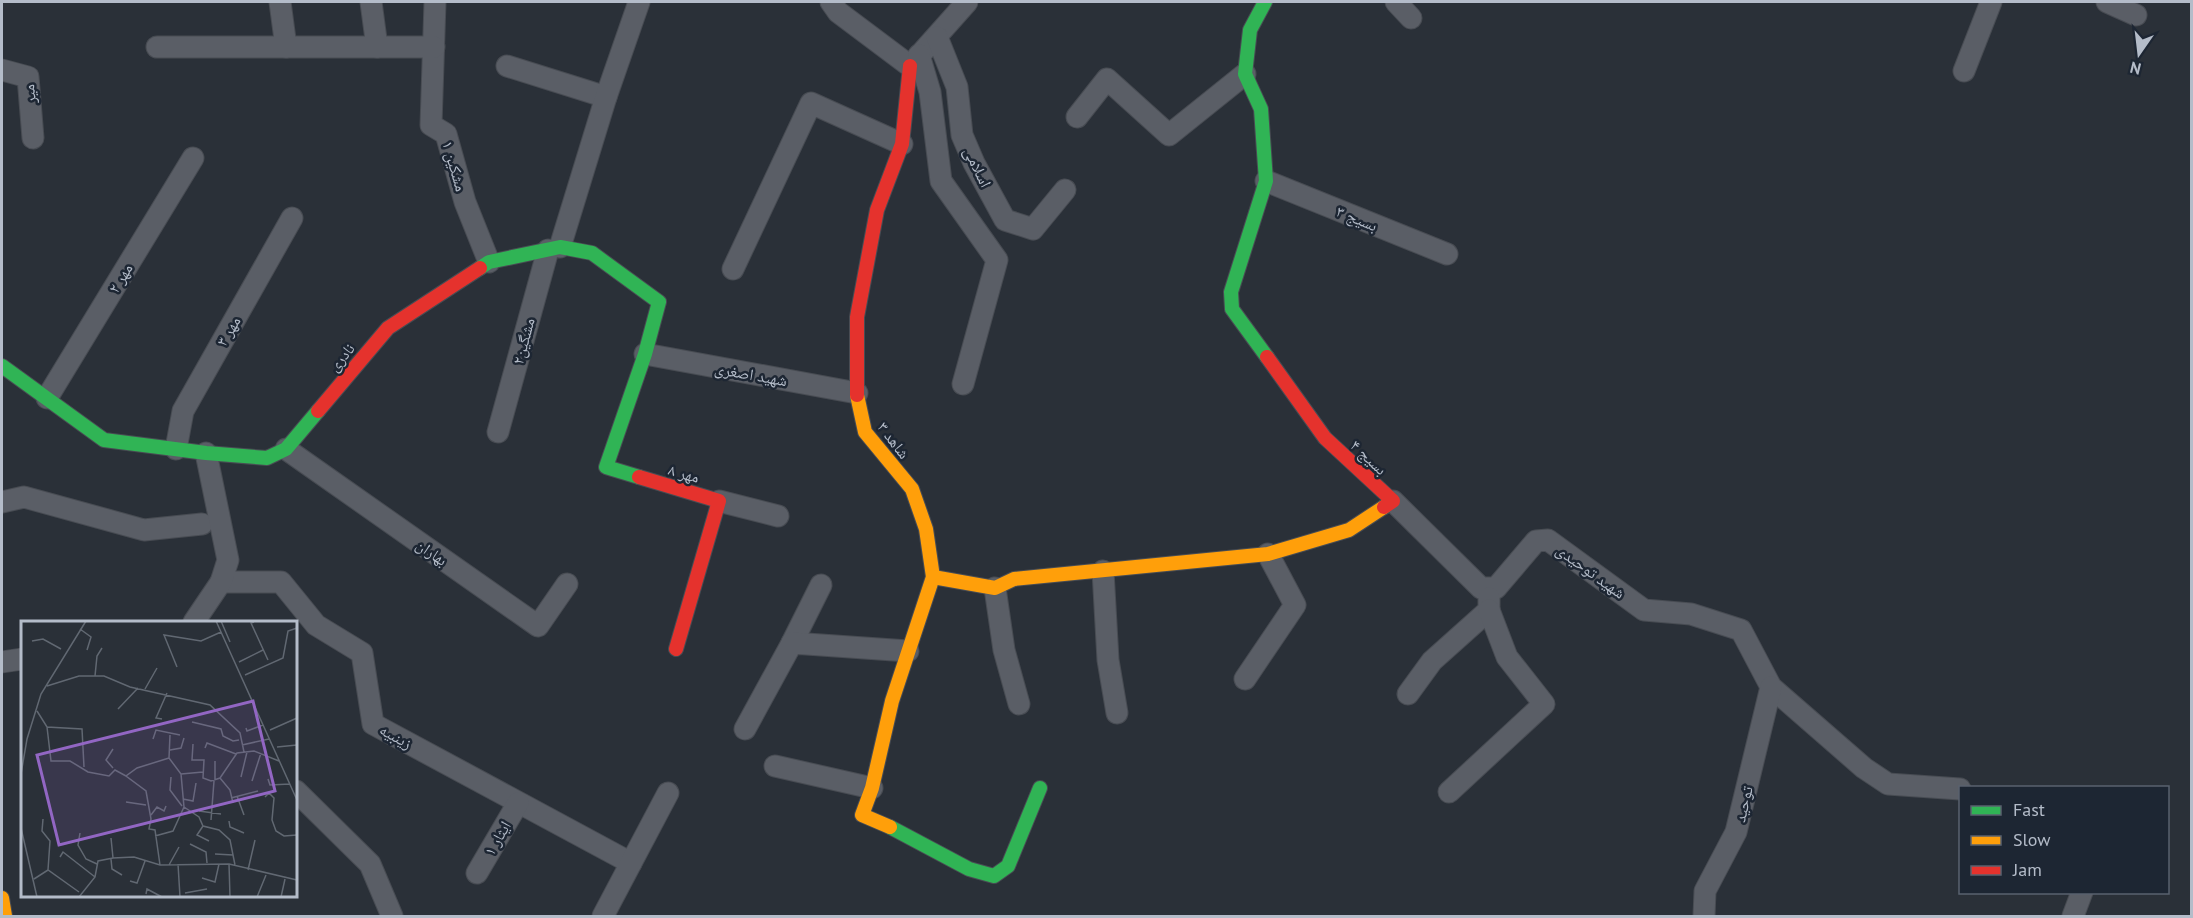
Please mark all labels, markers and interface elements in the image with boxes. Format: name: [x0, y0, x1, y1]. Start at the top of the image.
north arrow: [2109, 24, 2169, 84]
text: N: [2128, 58, 2143, 80]
street label: میر: [18, 83, 40, 106]
street label: مشکین ۱: [437, 138, 472, 194]
street label: اسلامی: [959, 144, 996, 191]
street label: بسیج ۳: [1333, 201, 1381, 236]
street label: مهر ۲: [103, 259, 137, 297]
street label: مهر ۳: [212, 312, 244, 350]
street label: مشگین۲: [507, 315, 540, 367]
street label: نادری: [323, 339, 359, 376]
street label: شهید اصغری: [713, 358, 789, 391]
street label: شاهد ۳: [873, 417, 915, 463]
street label: بسیج ۴: [1346, 435, 1392, 480]
street label: مهر ۸: [666, 459, 702, 487]
street label: بهاران: [412, 534, 452, 571]
street label: شهید توحیدی: [1552, 539, 1629, 604]
inset map: [21, 621, 297, 897]
street label: زینبیه: [376, 719, 416, 753]
street label: توحید: [1729, 784, 1757, 824]
legend: [1959, 786, 2169, 894]
text: Fast: [2013, 798, 2045, 821]
street label: ایثار ۱: [479, 817, 515, 859]
text: Slow: [2013, 828, 2051, 851]
text: Jam: [2012, 858, 2042, 881]

